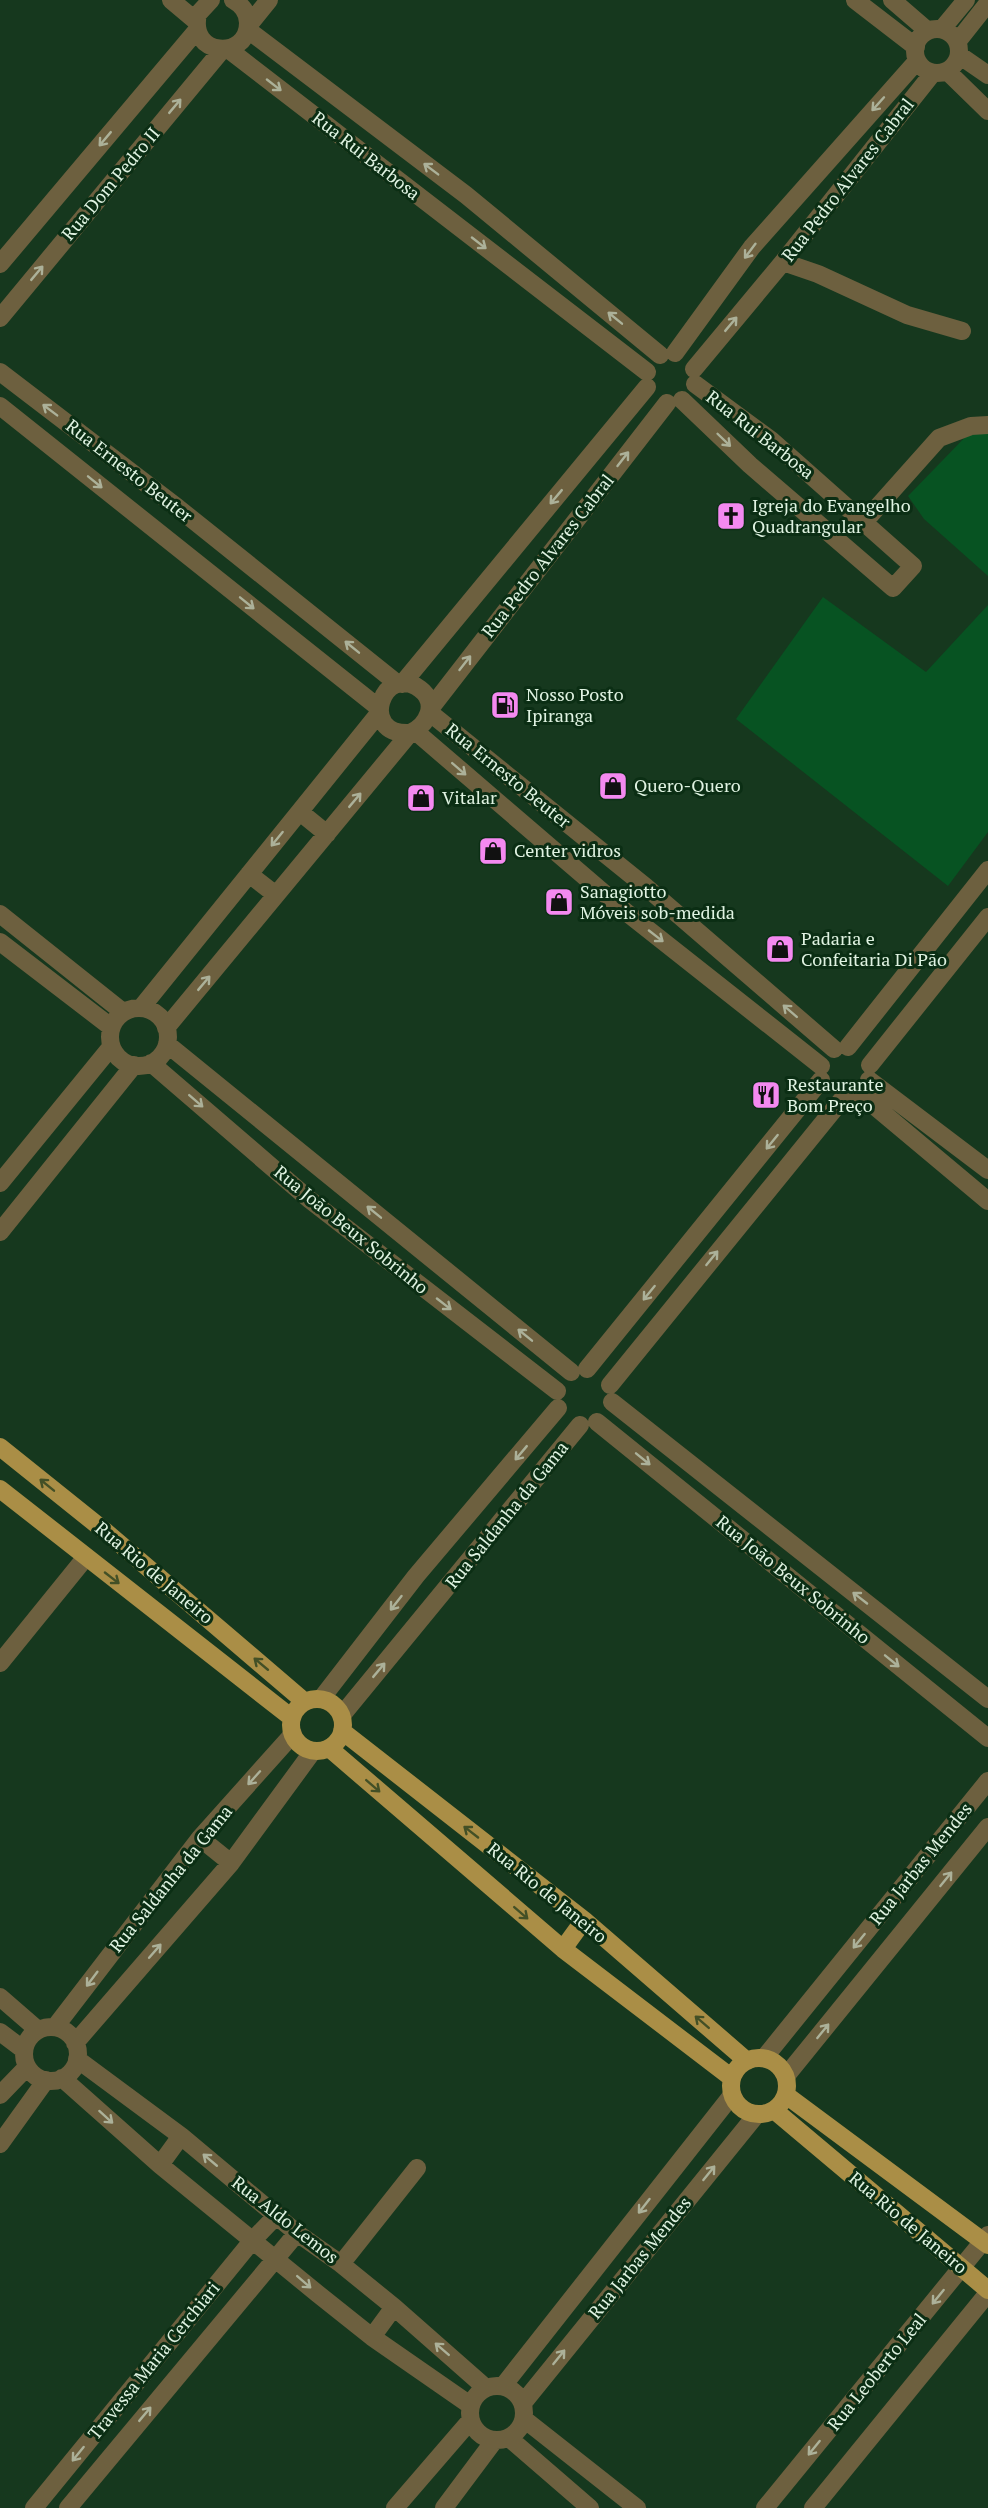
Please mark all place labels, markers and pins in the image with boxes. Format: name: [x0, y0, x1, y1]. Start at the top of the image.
place label: Igreja do Evangelho Quadrangular: [752, 493, 911, 538]
church icon: Igreja do Evangelho Quadrangular: [715, 500, 747, 532]
place label: Nosso Posto Ipiranga: [526, 682, 624, 727]
fuel station icon: Nosso Posto Ipiranga: [489, 689, 521, 721]
shop icon: Quero-Quero: [597, 770, 629, 802]
place label: Quero-Quero: [634, 773, 741, 797]
shop icon: Vitalar: [405, 782, 437, 814]
place label: Vitalar: [442, 785, 497, 809]
shop icon: Center vidros: [477, 835, 509, 867]
place label: Center vidros: [514, 838, 621, 862]
place label: Sanagiotto Móveis sob-medida: [580, 879, 735, 924]
shop icon: Sanagiotto Móveis sob-medida: [543, 886, 575, 918]
place label: Padaria e Confeitaria Di Pão: [801, 926, 947, 971]
shop icon: Padaria e Confeitaria Di Pão: [764, 933, 796, 965]
place label: Restaurante Bom Preço: [787, 1072, 884, 1117]
restaurant icon: Restaurante Bom Preço: [750, 1079, 782, 1111]

